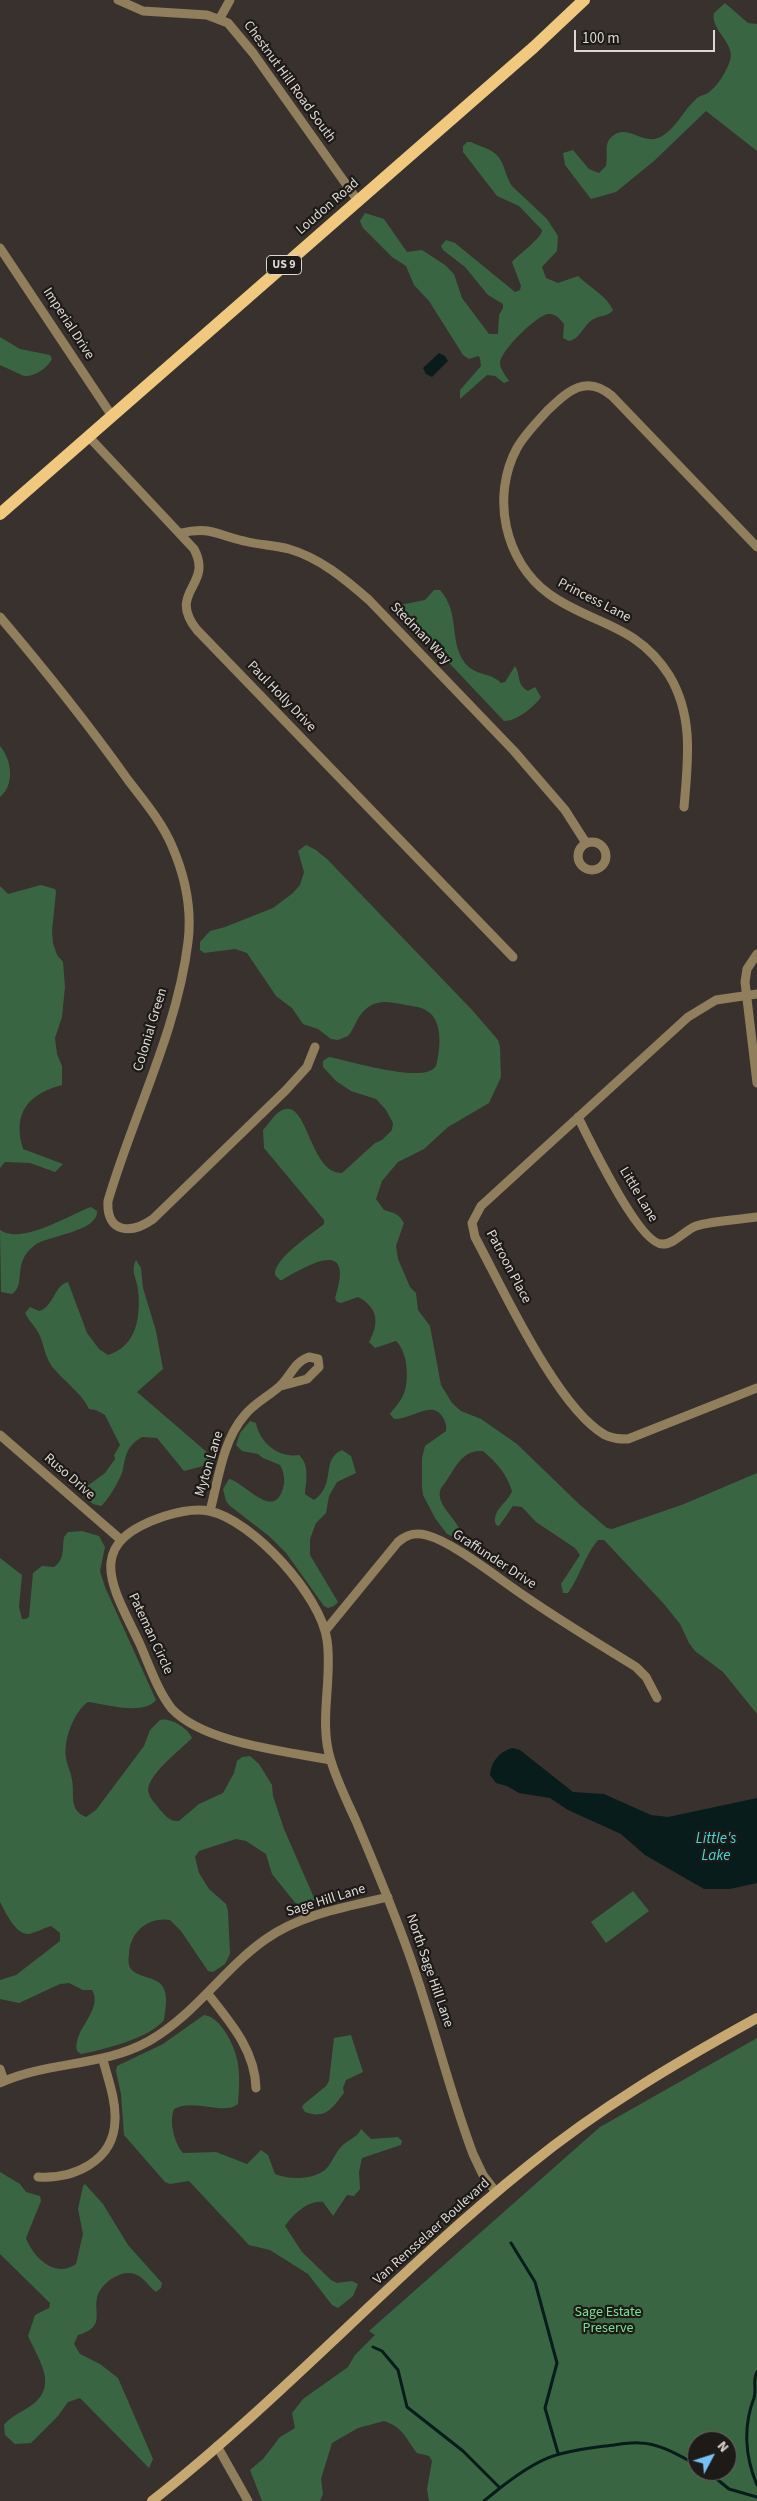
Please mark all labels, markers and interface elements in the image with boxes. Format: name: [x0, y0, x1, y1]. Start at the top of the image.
street label: Chestnut Hill Road South: [239, 18, 339, 146]
scale bar: [577, 20, 718, 52]
text: 100 m: [582, 28, 620, 49]
street label: Loudon Road: [293, 175, 363, 239]
road number: US 9: [266, 256, 302, 274]
street label: Imperial Drive: [39, 285, 97, 363]
street label: Princess Lane: [555, 575, 633, 627]
street label: Stedman Way: [386, 599, 454, 669]
street label: Paul Holly Drive: [243, 658, 319, 736]
street label: Colonial Green: [130, 986, 172, 1074]
street label: Little Lane: [615, 1164, 661, 1226]
street label: Patroon Place: [482, 1227, 534, 1307]
street label: Myton Lane: [192, 1429, 228, 1499]
street label: Ruso Drive: [40, 1450, 98, 1504]
street label: Graffunder Drive: [449, 1527, 539, 1593]
street label: Pateman Circle: [124, 1591, 176, 1677]
water label: Little's Lake: [696, 1831, 736, 1866]
street label: Sage Hill Lane: [284, 1881, 368, 1921]
street label: North Sage Hill Lane: [402, 1912, 456, 2030]
street label: Van Rensselaer Boulevard: [370, 2175, 494, 2289]
park label: Sage Estate Preserve: [575, 2305, 641, 2338]
north arrow: [687, 2431, 737, 2481]
text: N: [712, 2437, 733, 2457]

